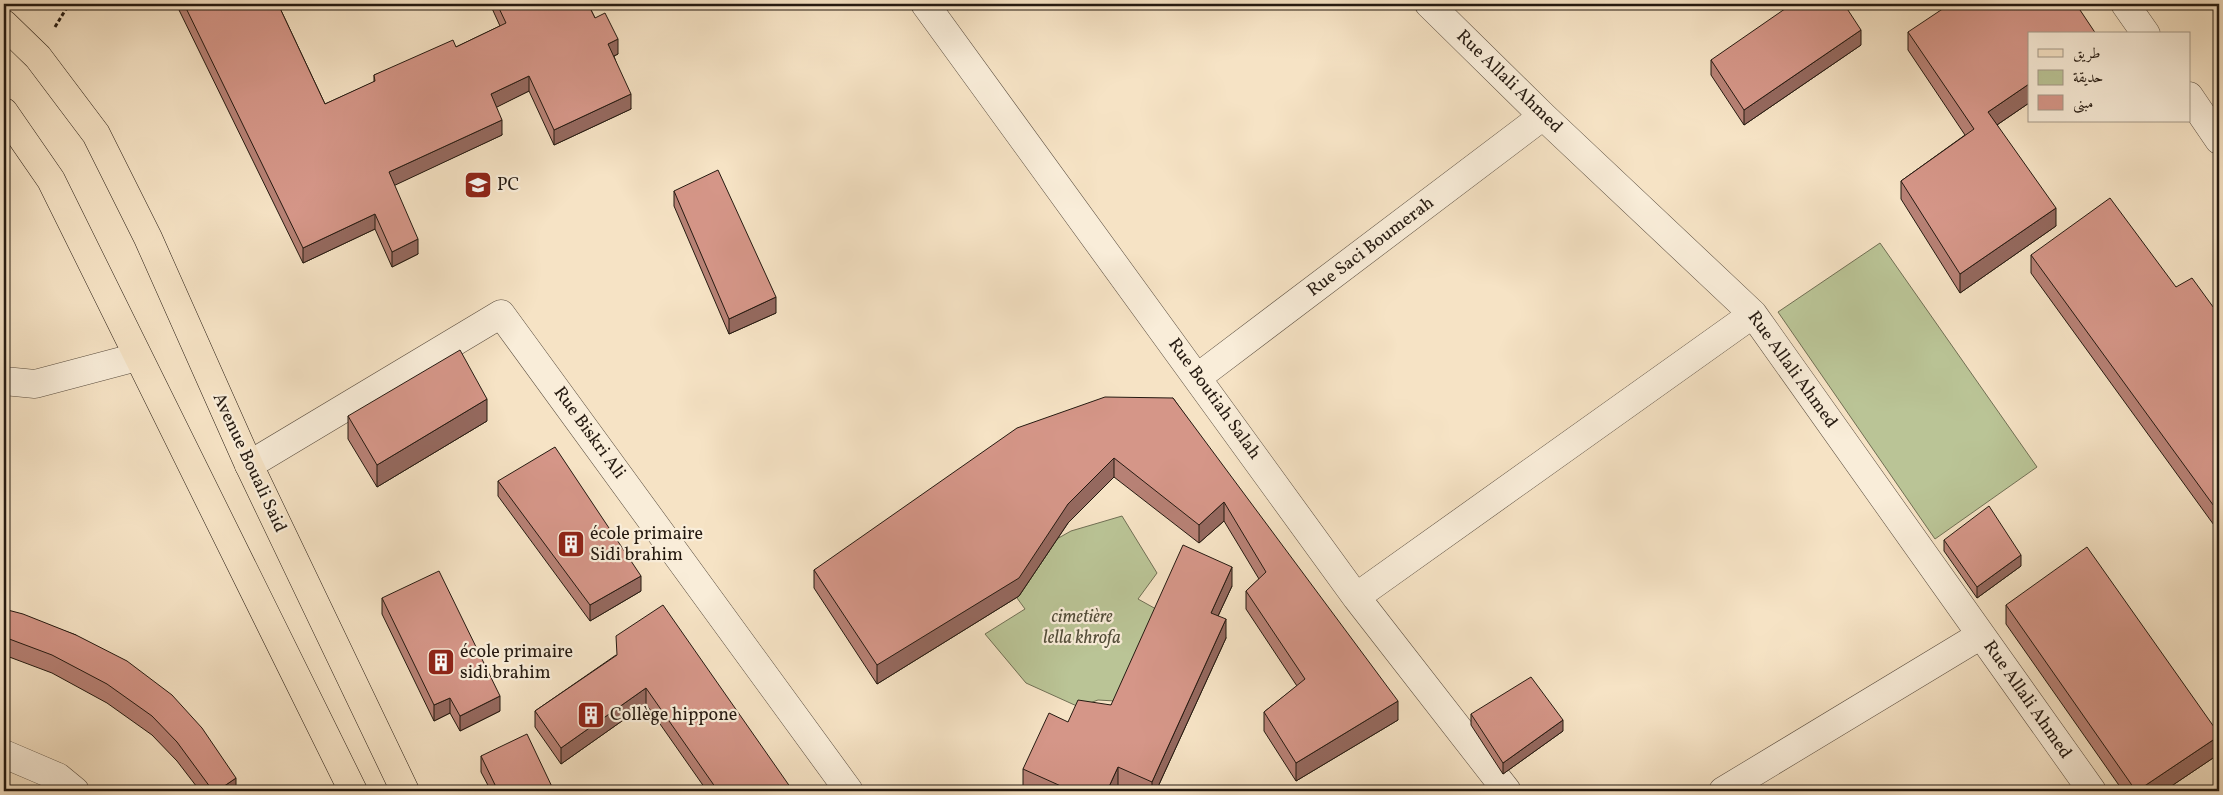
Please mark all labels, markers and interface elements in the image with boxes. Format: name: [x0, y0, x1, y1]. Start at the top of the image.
street label: Rue Allali Ahmed: [1450, 25, 1568, 139]
legend: [2028, 32, 2190, 122]
text: طريق: [2073, 44, 2100, 65]
text: حديقة: [2073, 68, 2103, 89]
text: مبنى: [2073, 94, 2093, 115]
school or university icon: PC: [463, 170, 493, 200]
place label: PC: [497, 173, 519, 198]
street label: Rue Saci Boumerah: [1302, 191, 1440, 303]
street label: Rue Allali Ahmed: [1741, 306, 1843, 434]
street label: Rue Boutiah Salah: [1161, 333, 1267, 465]
street label: Rue Biskri Ali: [547, 382, 631, 484]
street label: Avenue Bouali Said: [206, 389, 292, 537]
place label: école primaire Sidi brahim: [590, 522, 703, 568]
building icon: école primaire Sidi brahim: [556, 529, 586, 559]
park label: cimetière lella khrofa: [1043, 605, 1121, 651]
street label: Rue Allali Ahmed: [1977, 636, 2077, 764]
place label: école primaire sidi brahim: [460, 640, 573, 686]
building icon: école primaire sidi brahim: [426, 647, 456, 677]
building icon: Collège hippone: [576, 700, 606, 730]
place label: Collège hippone: [610, 703, 737, 728]

